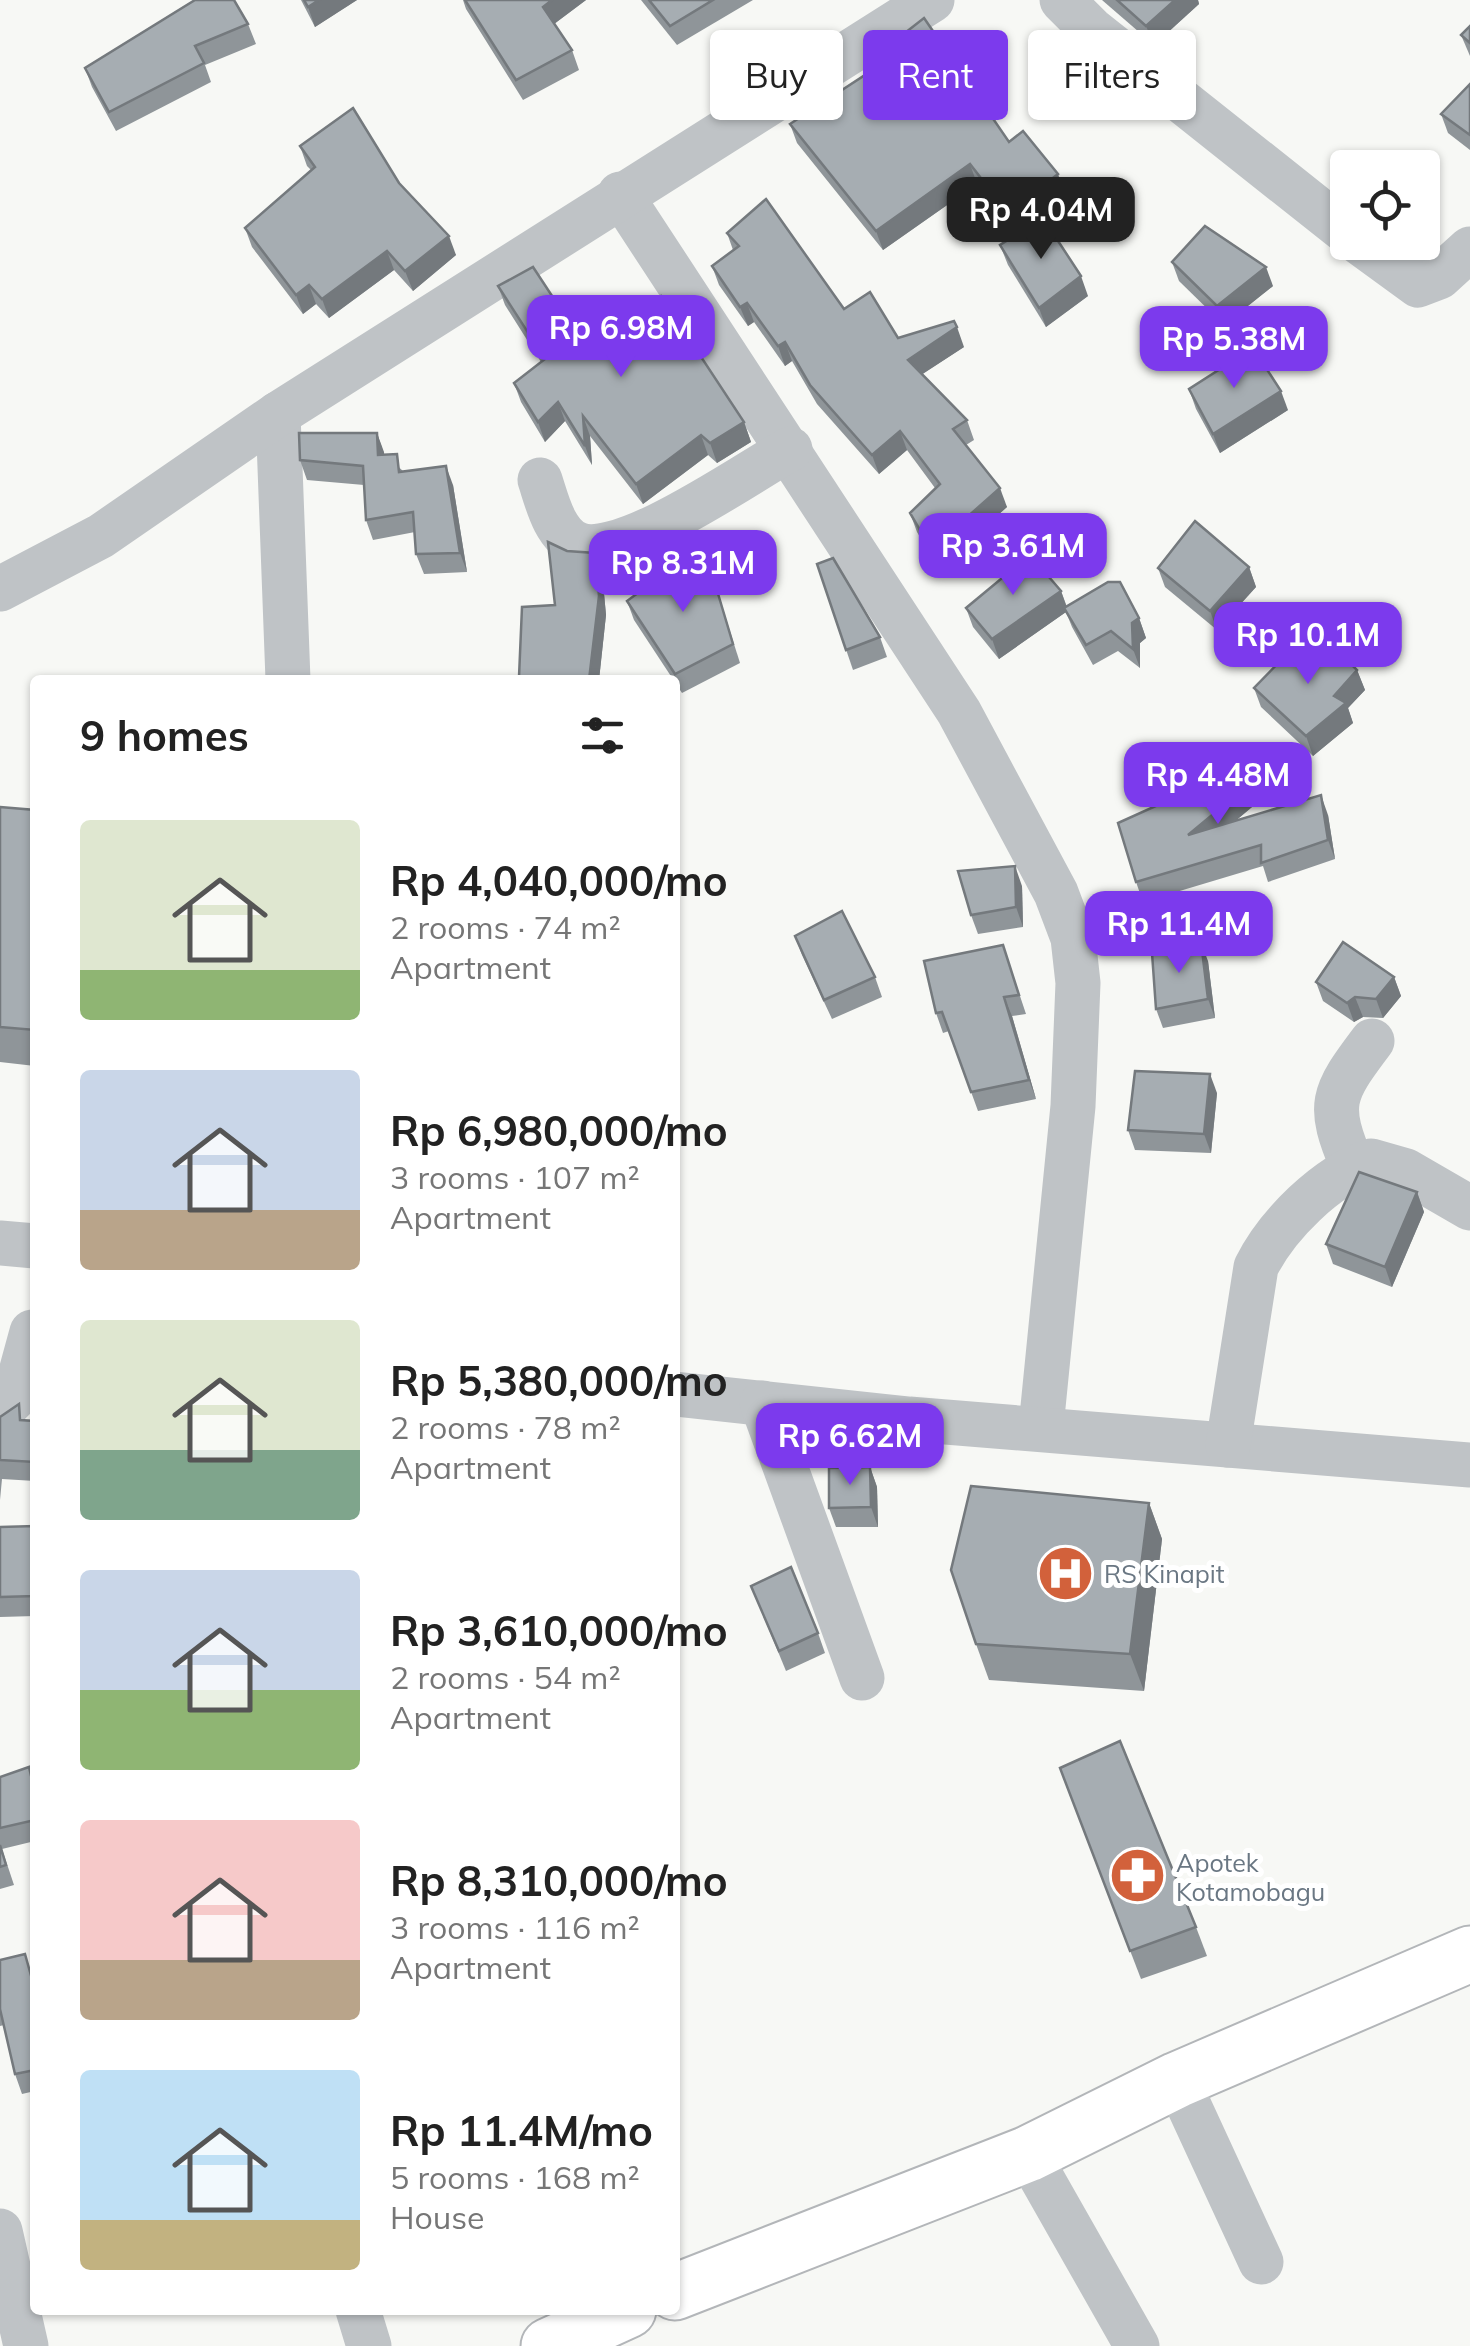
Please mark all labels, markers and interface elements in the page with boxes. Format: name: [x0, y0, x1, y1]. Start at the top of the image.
chip: Buy: [710, 30, 843, 120]
chip: Rent: [863, 30, 1008, 120]
chip: Filters: [1028, 30, 1196, 120]
map controls: [1330, 150, 1440, 260]
button: locate: [1330, 150, 1440, 260]
pin: Rp 4.04M: [938, 177, 1144, 262]
text: Rp 4.04M: [969, 189, 1113, 229]
pin: Rp 6.98M: [518, 295, 724, 380]
pin: Rp 5.38M: [1131, 306, 1337, 391]
text: Rp 6.98M: [549, 307, 693, 347]
text: Rp 5.38M: [1162, 318, 1306, 358]
pin: Rp 3.61M: [910, 513, 1116, 598]
text: Rp 3.61M: [941, 525, 1085, 565]
pin: Rp 8.31M: [580, 530, 786, 615]
text: Rp 8.31M: [611, 542, 755, 582]
pin: Rp 10.1M: [1205, 602, 1411, 687]
text: Rp 10.1M: [1236, 614, 1380, 654]
icon: filters: [575, 708, 630, 763]
text: 9 homes: [80, 709, 249, 762]
pin: Rp 4.48M: [1115, 742, 1321, 827]
text: Rp 4.48M: [1146, 754, 1290, 794]
text: Rp 4,040,000/mo: [390, 854, 728, 907]
icon: home: [160, 860, 280, 980]
pin: Rp 11.4M: [1076, 891, 1282, 976]
text: Rp 11.4M: [1107, 903, 1251, 943]
text: 2 rooms · 74 m²: [390, 907, 621, 947]
text: Apartment: [390, 947, 551, 987]
text: Rp 6,980,000/mo: [390, 1104, 728, 1157]
icon: home: [160, 1110, 280, 1230]
text: 3 rooms · 107 m²: [390, 1157, 640, 1197]
text: Apartment: [390, 1197, 551, 1237]
text: Rp 5,380,000/mo: [390, 1354, 728, 1407]
icon: home: [160, 1360, 280, 1480]
pin: Rp 6.62M: [747, 1403, 953, 1488]
text: 2 rooms · 78 m²: [390, 1407, 621, 1447]
text: Rp 6.62M: [778, 1415, 922, 1455]
text: Apartment: [390, 1447, 551, 1487]
hospital icon: RS Kinapit: [1035, 1543, 1095, 1603]
place label: RS Kinapit: [1104, 1558, 1225, 1589]
text: Rp 3,610,000/mo: [390, 1604, 728, 1657]
icon: home: [160, 1610, 280, 1730]
text: 2 rooms · 54 m²: [390, 1657, 621, 1697]
text: Apartment: [390, 1697, 551, 1737]
pharmacy icon: Apotek Kotamobagu: [1107, 1846, 1167, 1906]
place label: Apotek Kotamobagu: [1176, 1847, 1325, 1907]
text: Rp 8,310,000/mo: [390, 1854, 728, 1907]
icon: home: [160, 1860, 280, 1980]
text: 3 rooms · 116 m²: [390, 1907, 640, 1947]
text: Apartment: [390, 1947, 551, 1987]
text: Rp 11.4M/mo: [390, 2104, 653, 2157]
icon: home: [160, 2110, 280, 2230]
text: 5 rooms · 168 m²: [390, 2157, 640, 2197]
text: House: [390, 2197, 485, 2237]

